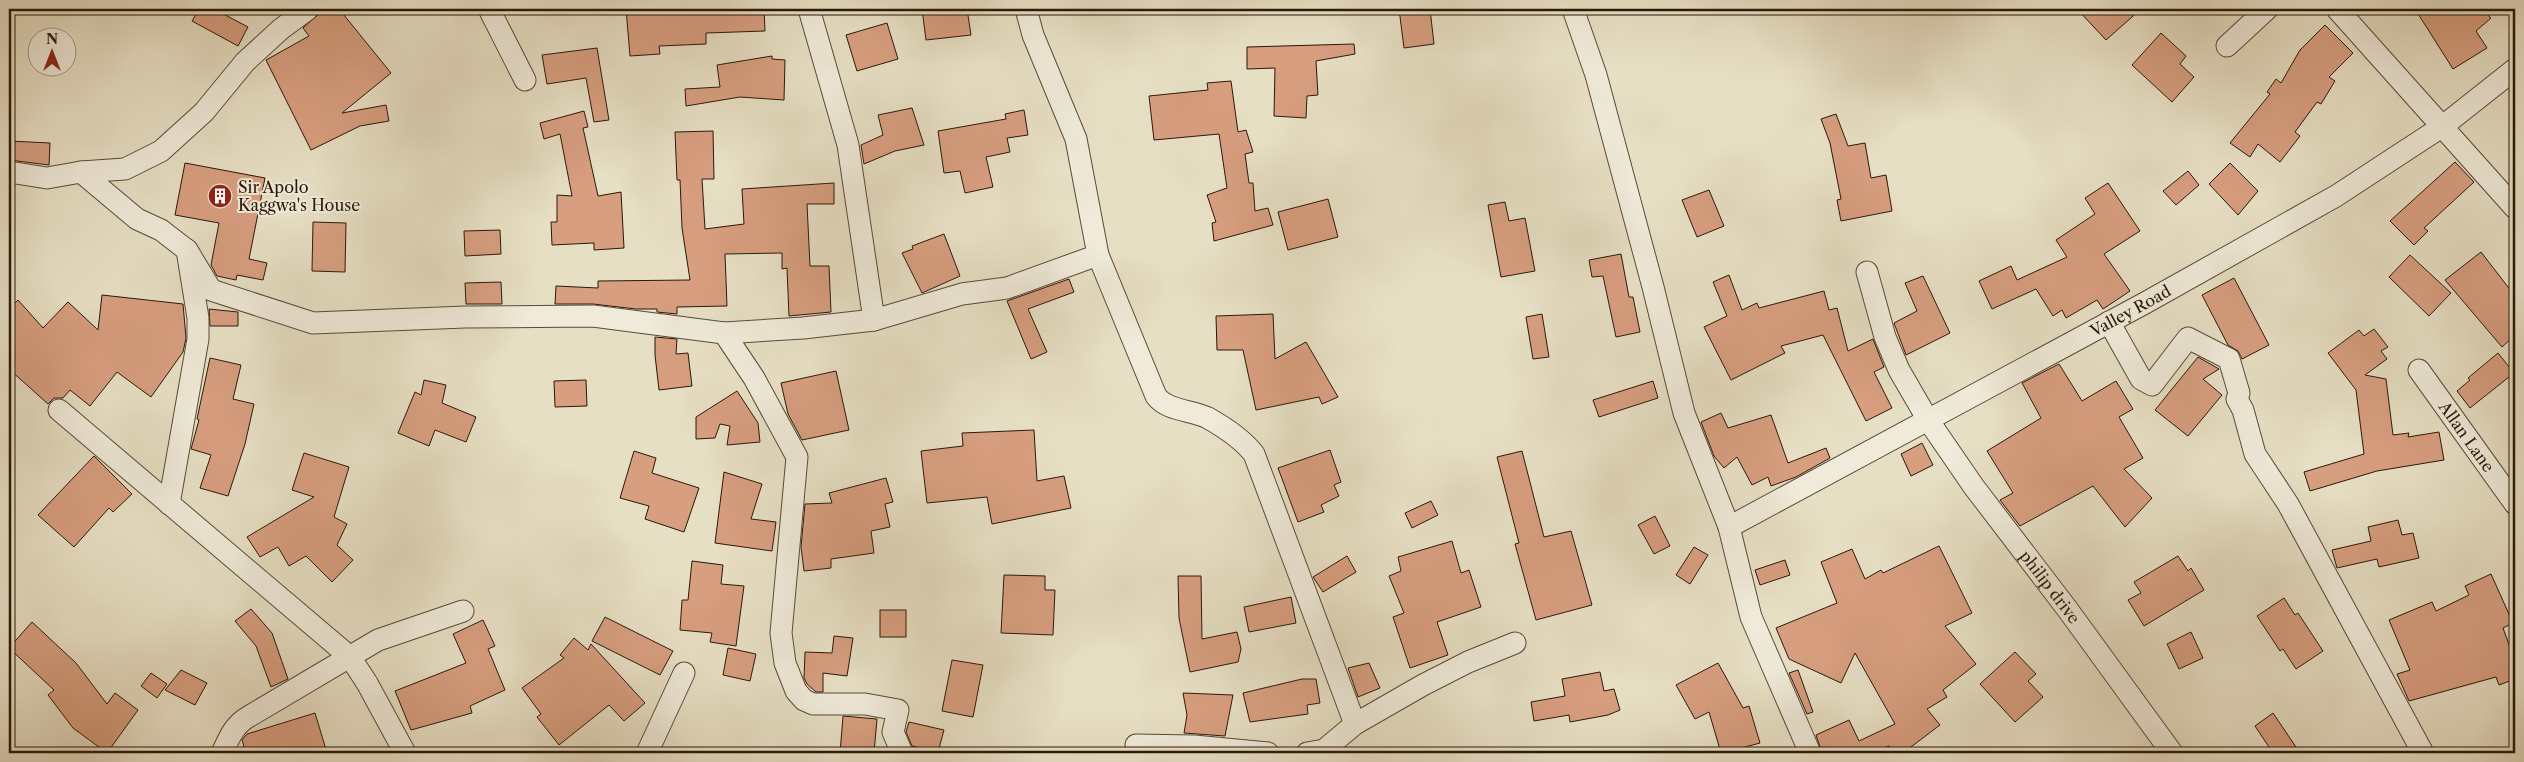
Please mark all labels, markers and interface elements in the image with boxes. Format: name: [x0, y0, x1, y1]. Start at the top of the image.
north arrow: [28, 28, 78, 78]
text: N: [46, 30, 58, 48]
place label: Sir Apolo Kaggwa's House: [238, 177, 360, 215]
building icon: Sir Apolo Kaggwa's House: [207, 183, 233, 209]
street label: Valley Road: [2086, 280, 2175, 341]
street label: Allan Lane: [2434, 397, 2499, 476]
street label: philip drive: [2016, 546, 2085, 627]

